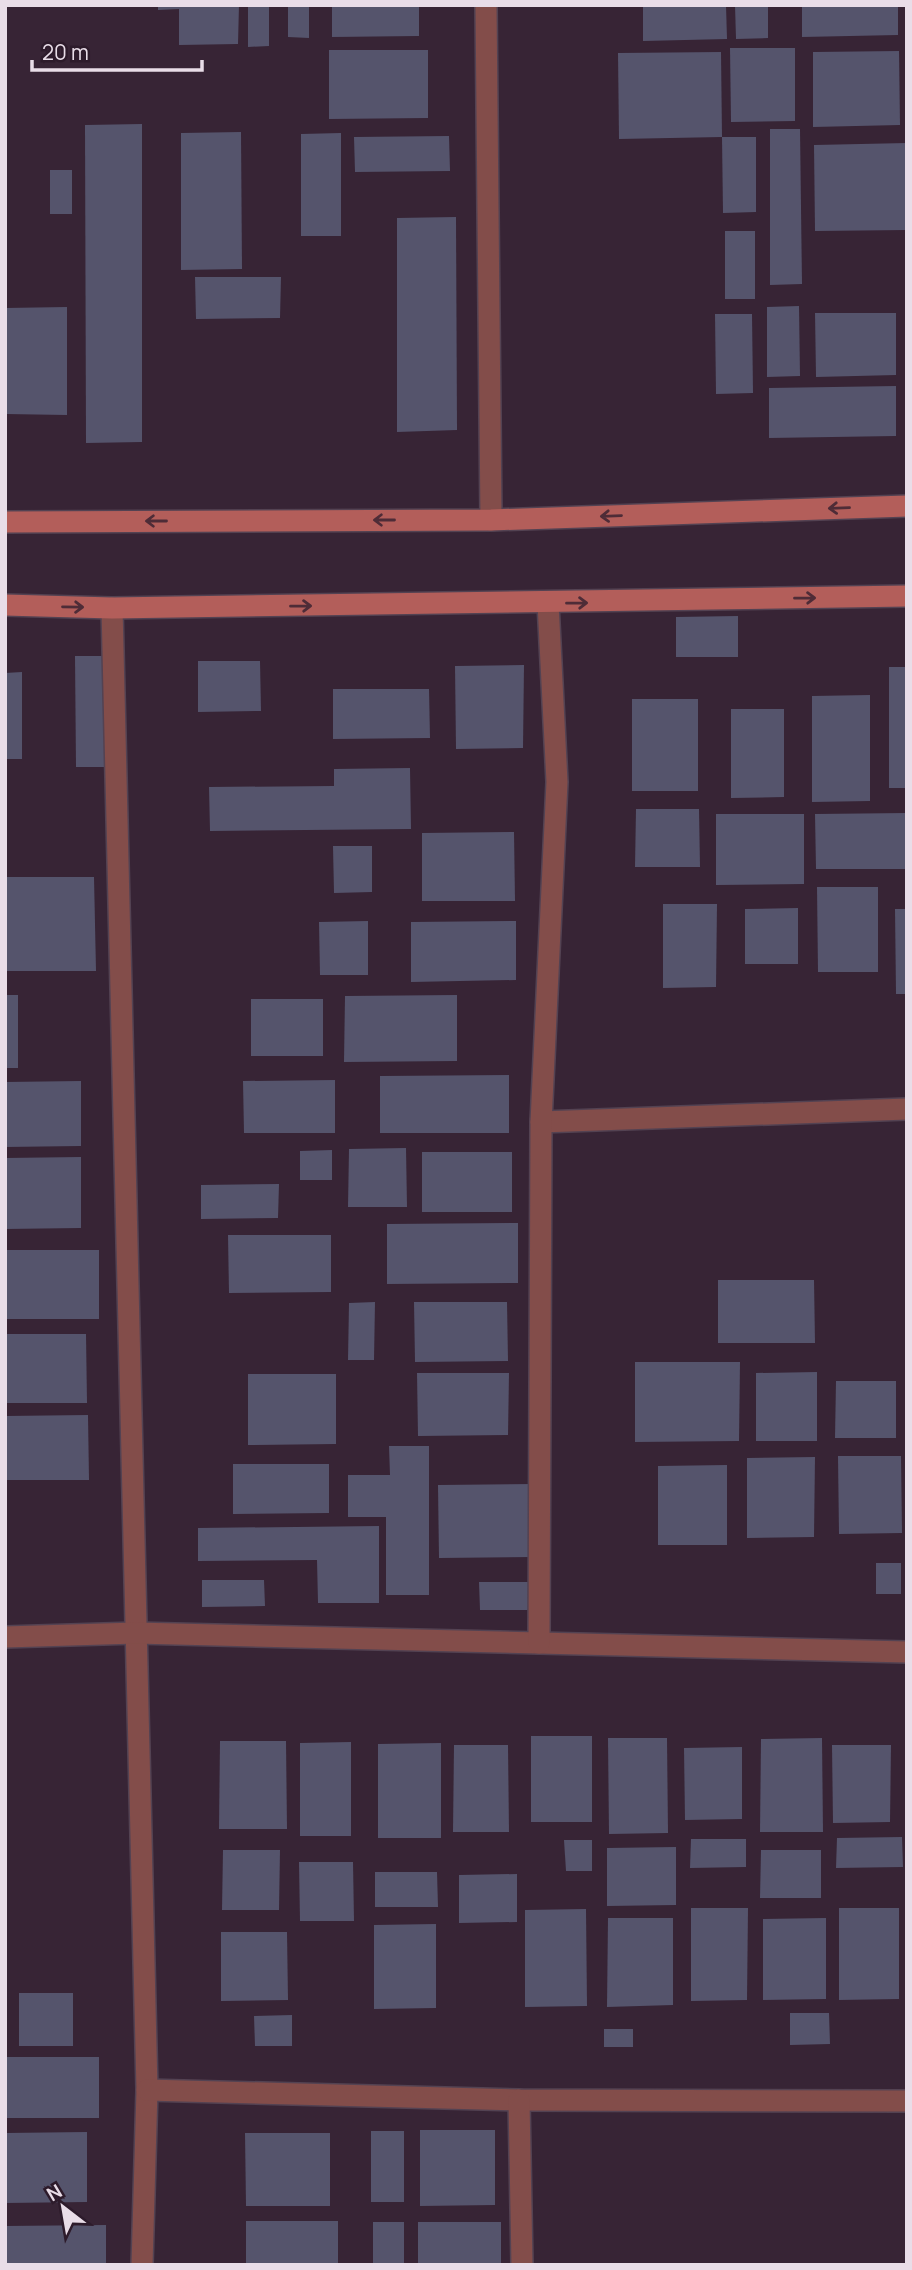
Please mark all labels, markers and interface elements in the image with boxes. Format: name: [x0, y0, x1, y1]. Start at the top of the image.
scale bar: [32, 28, 201, 72]
text: 20 m: [42, 38, 89, 66]
one-way arrow: [827, 502, 850, 515]
one-way arrow: [600, 509, 623, 522]
one-way arrow: [372, 513, 395, 527]
one-way arrow: [145, 514, 168, 528]
one-way arrow: [793, 592, 816, 605]
one-way arrow: [566, 596, 589, 609]
one-way arrow: [289, 599, 312, 613]
one-way arrow: [62, 600, 85, 614]
north arrow: [28, 2172, 98, 2242]
text: N: [42, 2178, 67, 2207]

